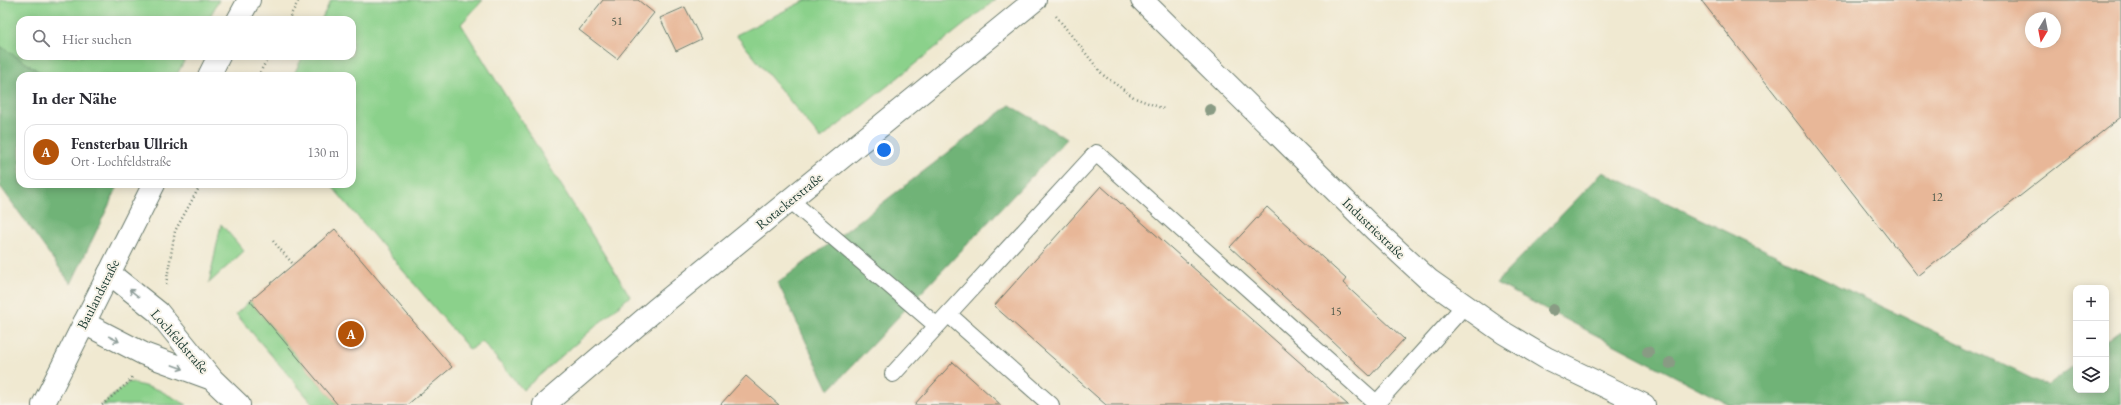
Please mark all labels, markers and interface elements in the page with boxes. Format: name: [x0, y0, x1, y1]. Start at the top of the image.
north arrow: [2025, 12, 2061, 48]
house number: 51: [611, 13, 623, 29]
search box: [16, 16, 356, 60]
icon: search: [30, 27, 52, 49]
text: Hier suchen: [62, 29, 132, 48]
text: In der Nähe: [32, 87, 117, 109]
text: Fensterbau Ullrich: [71, 134, 188, 153]
your location: [874, 140, 894, 160]
text: A: [41, 144, 51, 161]
text: 130 m: [308, 144, 339, 161]
text: Ort · Lochfeldstraße: [71, 153, 171, 170]
street label: Rotackerstraße: [752, 168, 827, 233]
house number: 12: [1931, 189, 1943, 205]
street label: Industriestraße: [1339, 193, 1410, 263]
street label: Baulandstraße: [73, 255, 124, 332]
map controls: [2073, 285, 2109, 393]
button: +: [2073, 285, 2109, 321]
one-way arrow: [128, 288, 139, 297]
house number: 15: [1330, 303, 1342, 319]
street label: Lochfeldstraße: [147, 305, 213, 377]
pin: A: [338, 319, 364, 349]
button: −: [2073, 321, 2109, 357]
one-way arrow: [107, 336, 119, 343]
button: layers: [2073, 357, 2109, 393]
one-way arrow: [172, 363, 184, 371]

